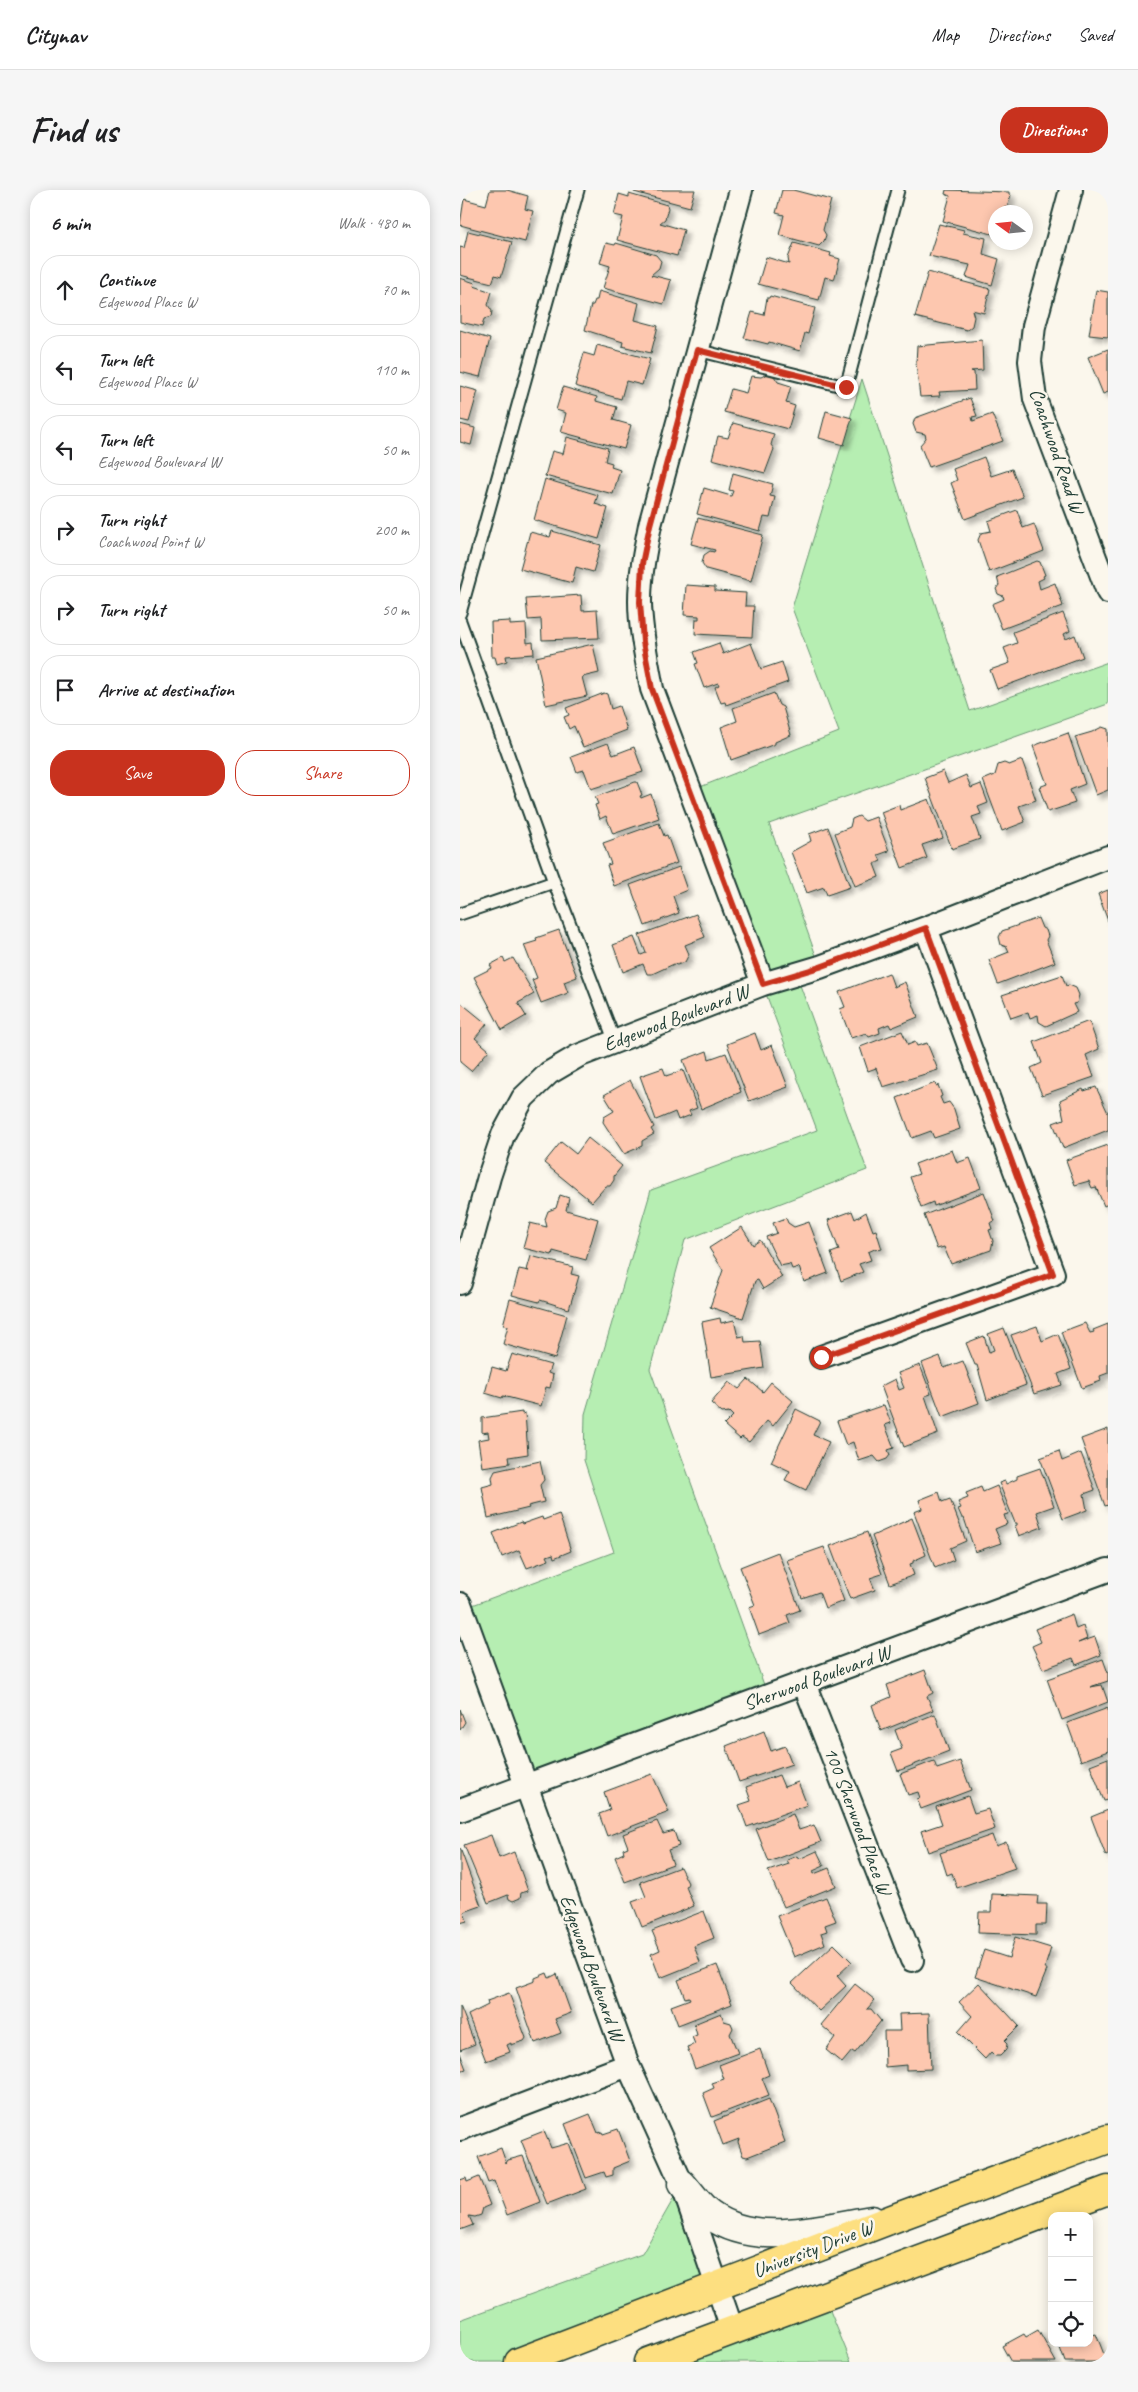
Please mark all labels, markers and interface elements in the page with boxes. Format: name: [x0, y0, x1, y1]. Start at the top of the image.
text: Citynav: [25, 20, 86, 50]
text: Map: [932, 24, 959, 46]
text: Directions: [987, 24, 1050, 46]
text: Saved: [1078, 24, 1113, 46]
button: Directions: [1000, 107, 1108, 153]
text: Find us: [30, 108, 117, 153]
north arrow: [988, 205, 1033, 250]
text: 6 min: [50, 210, 91, 236]
text: Walk · 480 m: [338, 213, 410, 233]
text: Continue: [98, 268, 155, 292]
icon: ahead: [51, 276, 79, 304]
text: 70 m: [382, 280, 409, 300]
text: Edgewood Place W: [98, 292, 197, 312]
text: Turn left: [98, 348, 153, 372]
icon: left: [51, 356, 79, 384]
text: 110 m: [375, 360, 409, 380]
text: Edgewood Place W: [98, 372, 197, 392]
route end: [835, 376, 858, 399]
street label: Coachwood Road W: [1024, 385, 1091, 519]
text: Turn left: [98, 428, 153, 452]
icon: left: [51, 436, 79, 464]
text: 50 m: [382, 440, 409, 460]
text: Edgewood Boulevard W: [98, 452, 221, 472]
text: Turn right: [98, 508, 165, 532]
icon: right: [51, 516, 79, 544]
text: 200 m: [375, 520, 409, 540]
text: Coachwood Point W: [98, 532, 204, 552]
icon: right: [51, 596, 79, 624]
text: Turn right: [98, 598, 165, 622]
text: 50 m: [382, 600, 409, 620]
icon: arrive: [51, 676, 79, 704]
text: Arrive at destination: [98, 678, 234, 702]
button: Save: [50, 750, 225, 796]
button: Share: [235, 750, 410, 796]
street label: Edgewood Boulevard W: [600, 978, 756, 1057]
route start: [810, 1346, 833, 1369]
street label: Sherwood Boulevard W: [740, 1639, 897, 1716]
street label: 100 Sherwood Place W: [818, 1743, 899, 1901]
street label: Edgewood Boulevard W: [554, 1892, 631, 2048]
map controls: [1048, 2212, 1093, 2347]
button: +: [1048, 2212, 1093, 2257]
street label: University Drive W: [749, 2214, 879, 2283]
button: −: [1048, 2257, 1093, 2302]
button: locate: [1048, 2302, 1093, 2347]

